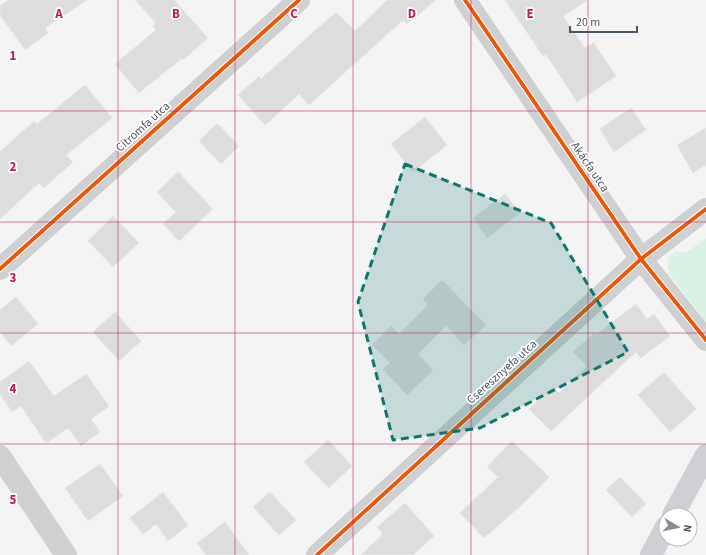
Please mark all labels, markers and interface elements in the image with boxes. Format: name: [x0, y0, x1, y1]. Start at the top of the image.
text: A: [54, 5, 63, 23]
text: B: [172, 5, 180, 23]
text: C: [290, 5, 298, 23]
text: D: [408, 5, 416, 23]
text: E: [526, 5, 534, 23]
scale bar: [570, 8, 637, 34]
text: 20 m: [576, 14, 600, 31]
text: 1: [10, 47, 17, 65]
street label: Citromfa utca: [112, 98, 174, 156]
street label: Akácfa utca: [567, 138, 613, 196]
text: 2: [10, 158, 17, 176]
text: 3: [10, 269, 17, 287]
street label: Cseresznyefa utca: [463, 336, 541, 408]
text: 4: [10, 380, 17, 398]
text: 5: [10, 491, 17, 509]
north arrow: [658, 507, 698, 547]
text: N: [679, 524, 695, 533]

